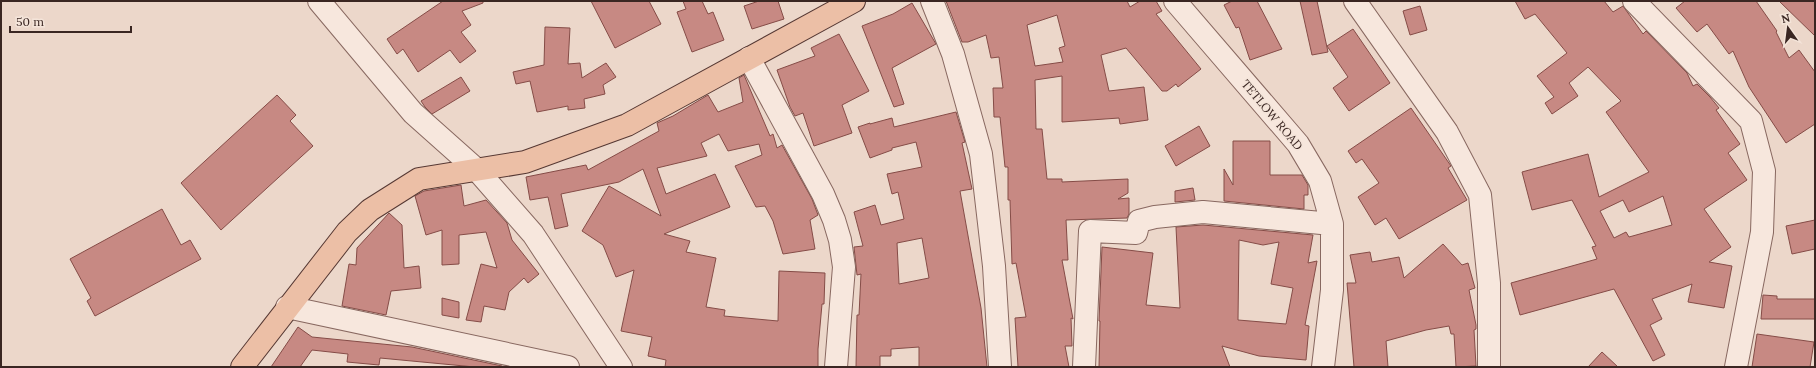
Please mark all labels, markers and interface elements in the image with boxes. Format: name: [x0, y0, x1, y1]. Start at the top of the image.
scale bar: [10, 8, 131, 34]
north arrow: [1768, 8, 1808, 48]
text: N: [1780, 10, 1792, 26]
text: 50 m: [16, 14, 44, 29]
street label: TETLOW ROAD: [1239, 76, 1306, 153]

